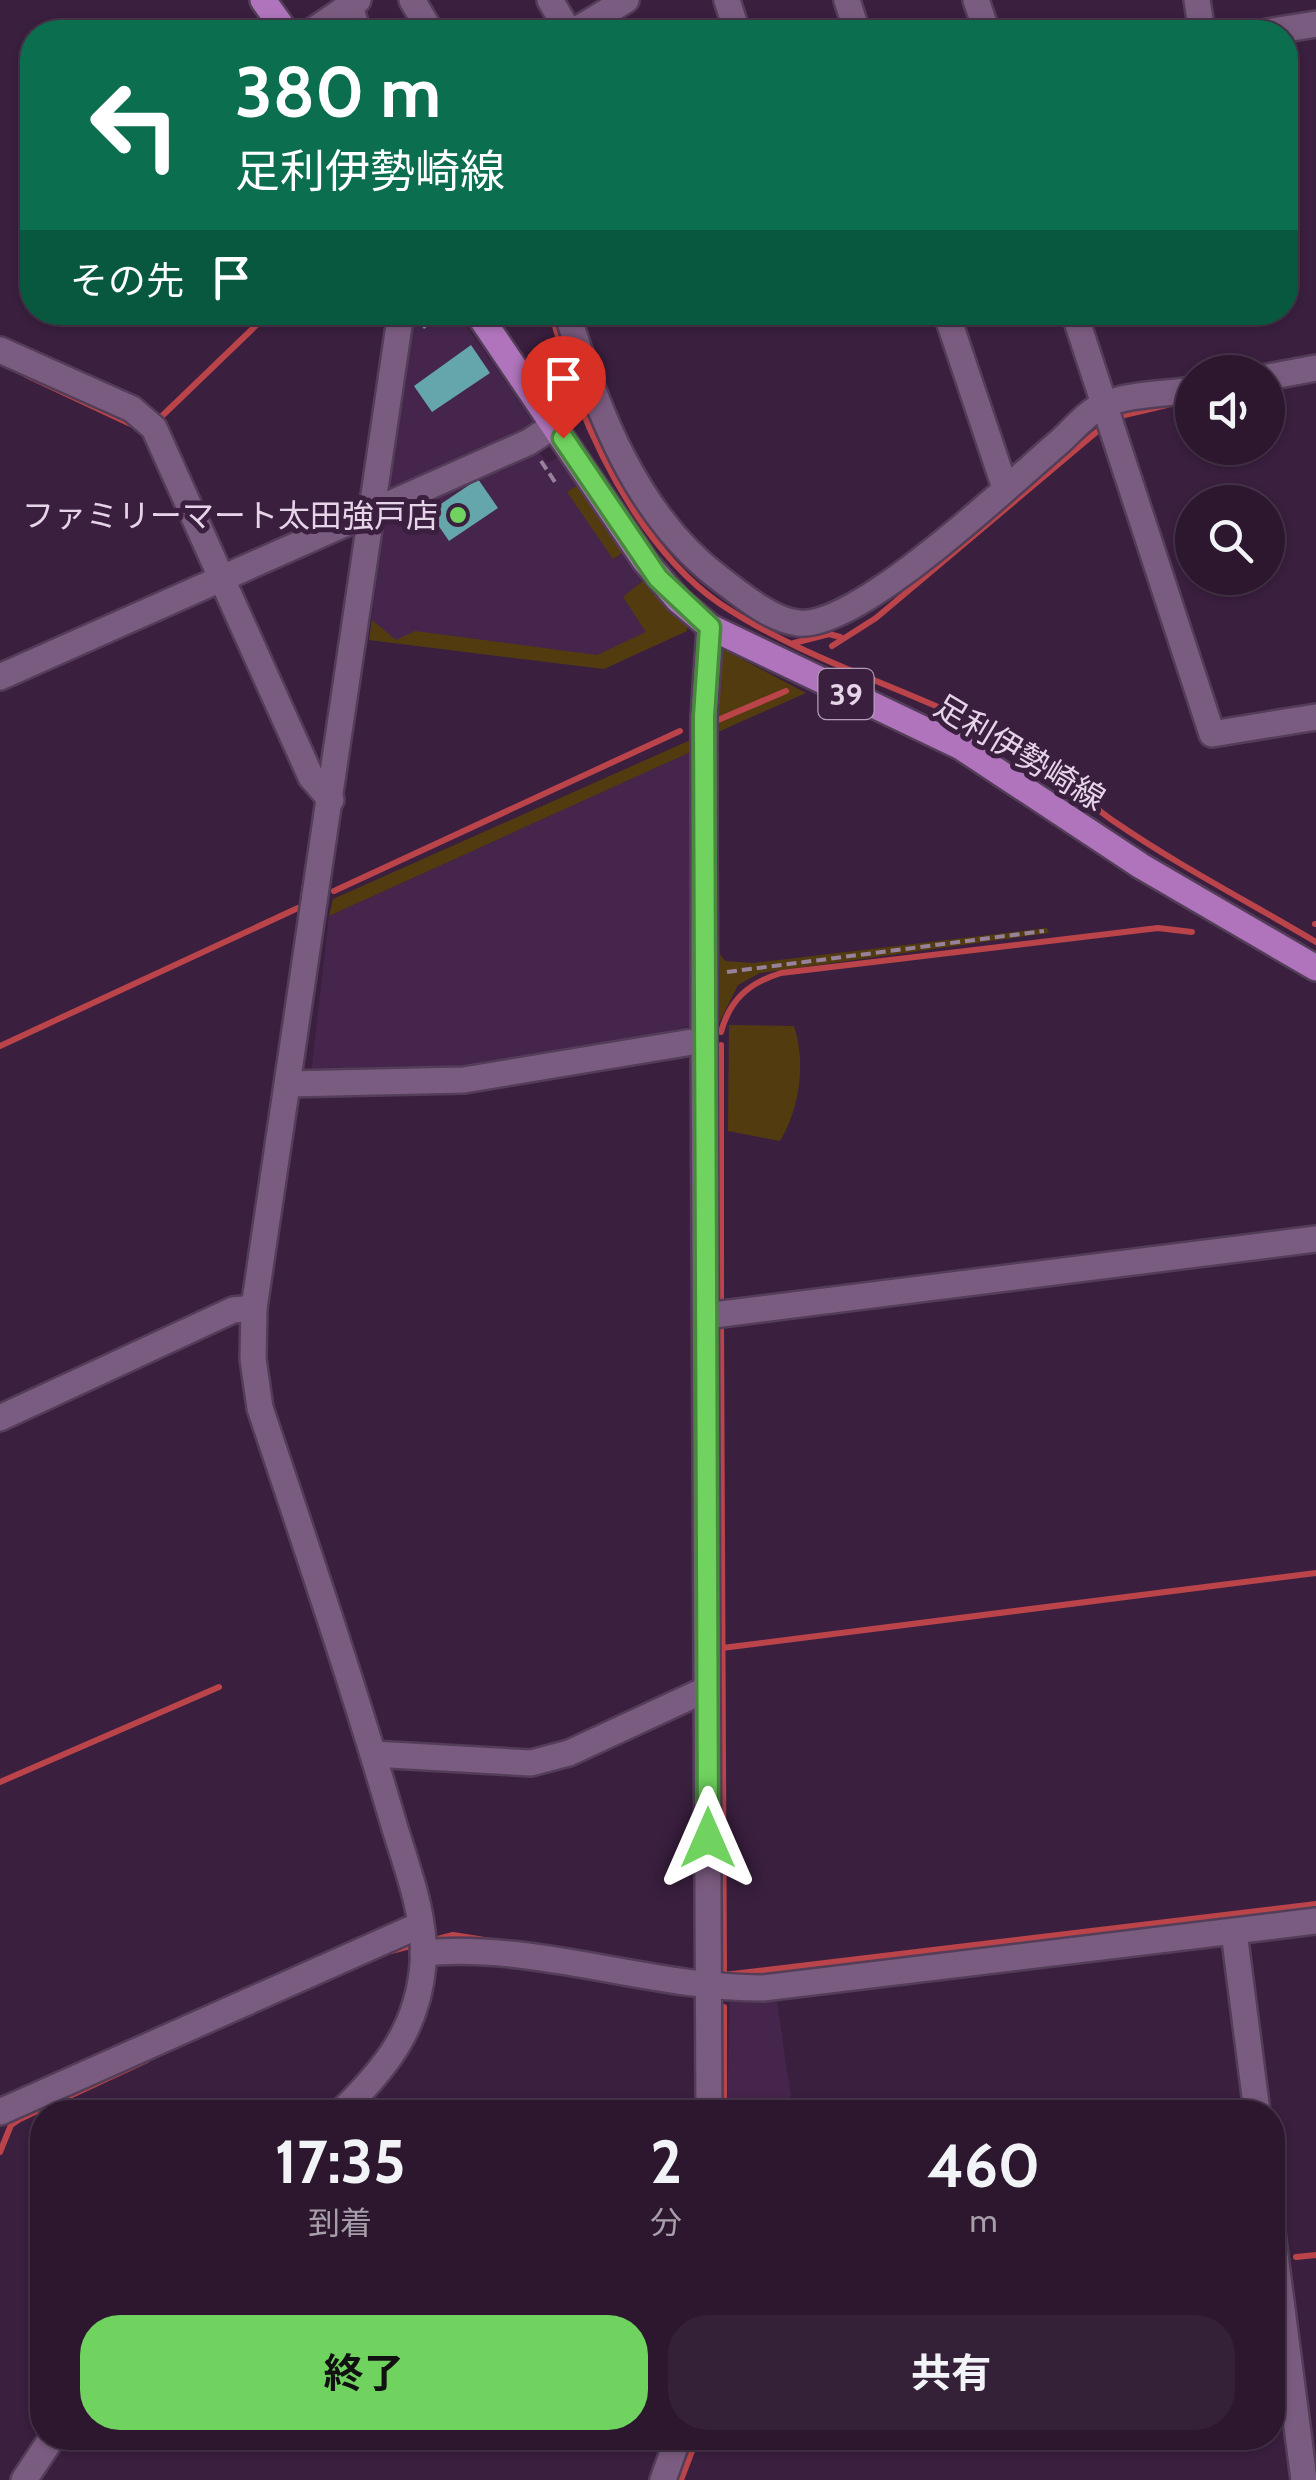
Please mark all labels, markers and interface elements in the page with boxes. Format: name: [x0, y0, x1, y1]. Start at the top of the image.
text: 380 m: [235, 49, 441, 135]
icon: left: [70, 60, 200, 190]
text: 足利伊勢崎線: [235, 144, 505, 198]
icon: arrive: [204, 250, 259, 305]
text: その先: [70, 257, 184, 304]
pin: [521, 336, 606, 439]
icon: arrive: [536, 351, 591, 406]
map controls: [1175, 355, 1285, 595]
button: sound: [1175, 355, 1285, 465]
button: search: [1175, 485, 1285, 595]
place label: ファミリーマート太田強戸店: [22, 496, 438, 535]
marker: ファミリーマート太田強戸店: [447, 504, 469, 526]
road number: 39: [818, 669, 874, 719]
street label: 足利伊勢崎線: [928, 686, 1112, 818]
position arrow: [656, 1786, 760, 1890]
text: 17:35: [275, 2125, 405, 2198]
text: 2: [650, 2125, 682, 2198]
text: 460: [927, 2129, 1040, 2202]
text: m: [970, 2201, 998, 2240]
text: 到着: [308, 2203, 372, 2242]
text: 分: [650, 2203, 682, 2242]
button: 終了: [80, 2315, 648, 2430]
button: 共有: [668, 2315, 1235, 2430]

